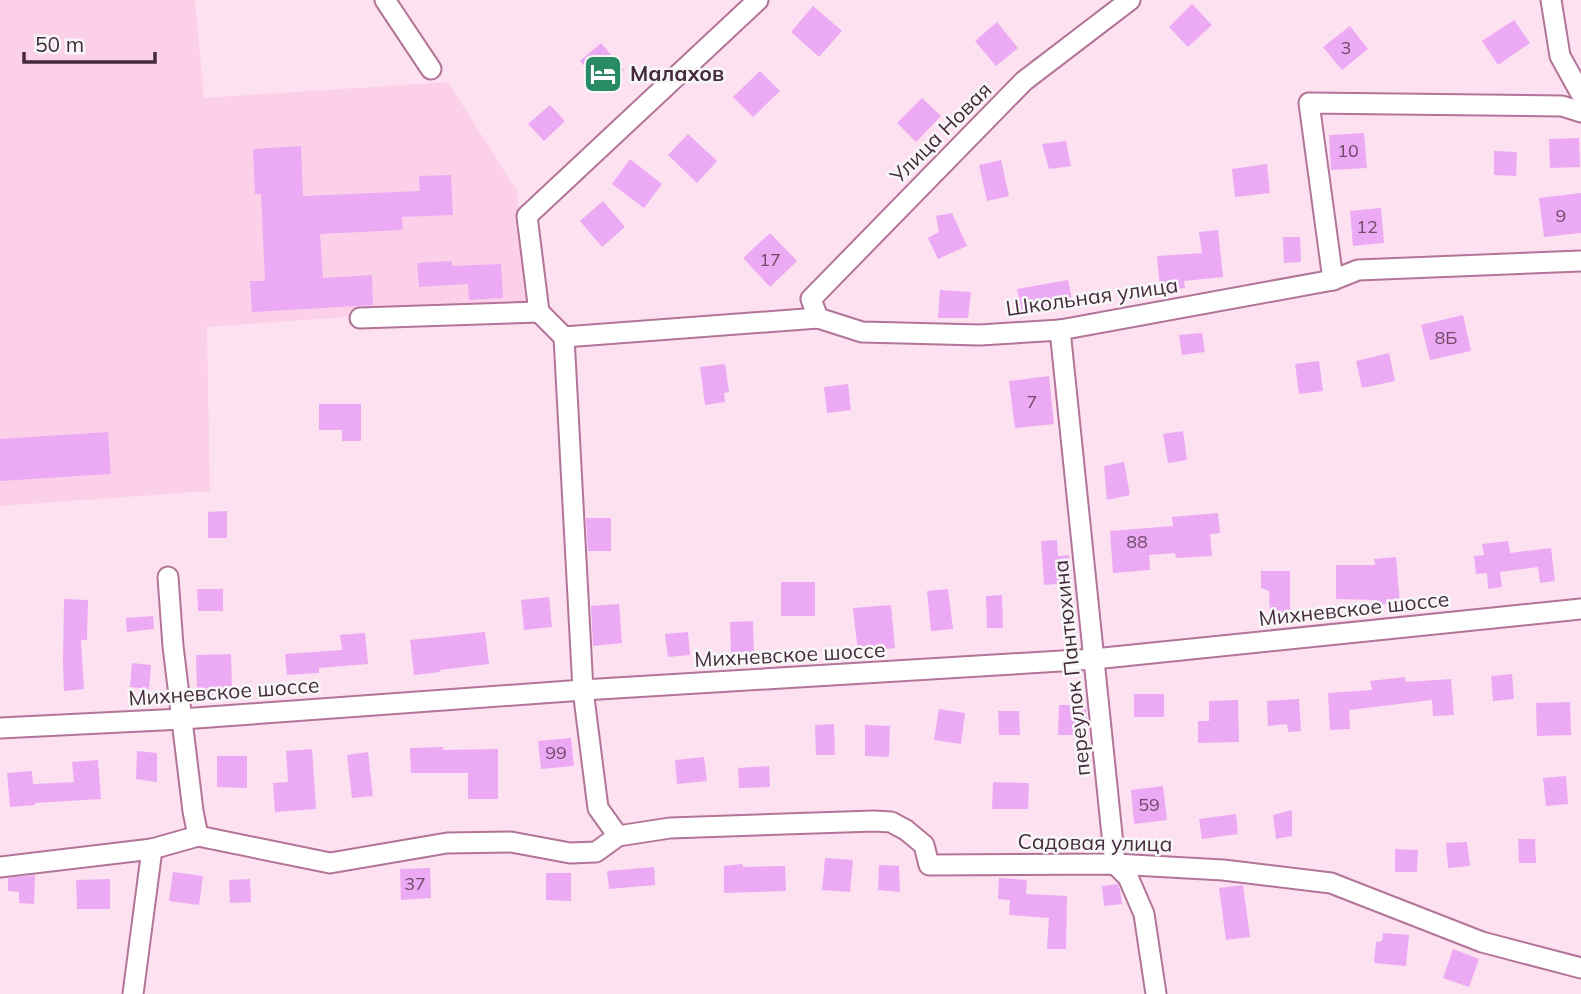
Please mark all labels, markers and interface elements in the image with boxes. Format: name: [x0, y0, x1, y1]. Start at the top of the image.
scale bar: [24, 21, 156, 65]
text: 50 m: [35, 31, 84, 57]
house number: 3: [1341, 36, 1351, 59]
hotel icon: Малахов: [582, 53, 624, 95]
place label: Малахов: [630, 60, 724, 86]
street label: Улица Новая: [884, 76, 996, 189]
house number: 10: [1337, 139, 1359, 162]
house number: 9: [1556, 204, 1566, 227]
house number: 12: [1356, 215, 1378, 238]
house number: 17: [759, 248, 781, 271]
street label: Школьная улица: [1004, 271, 1180, 321]
house number: 8Б: [1435, 326, 1458, 349]
house number: 7: [1027, 390, 1037, 413]
house number: 88: [1126, 530, 1148, 553]
street label: переулок Пантюхина: [1047, 559, 1095, 777]
street label: Михневское шоссе: [1257, 585, 1450, 631]
street label: Михневское шоссе: [694, 636, 886, 672]
street label: Михневское шоссе: [128, 671, 320, 711]
house number: 99: [545, 741, 567, 764]
house number: 59: [1138, 793, 1160, 816]
street label: Садовая улица: [1017, 828, 1173, 856]
house number: 37: [404, 872, 426, 895]

